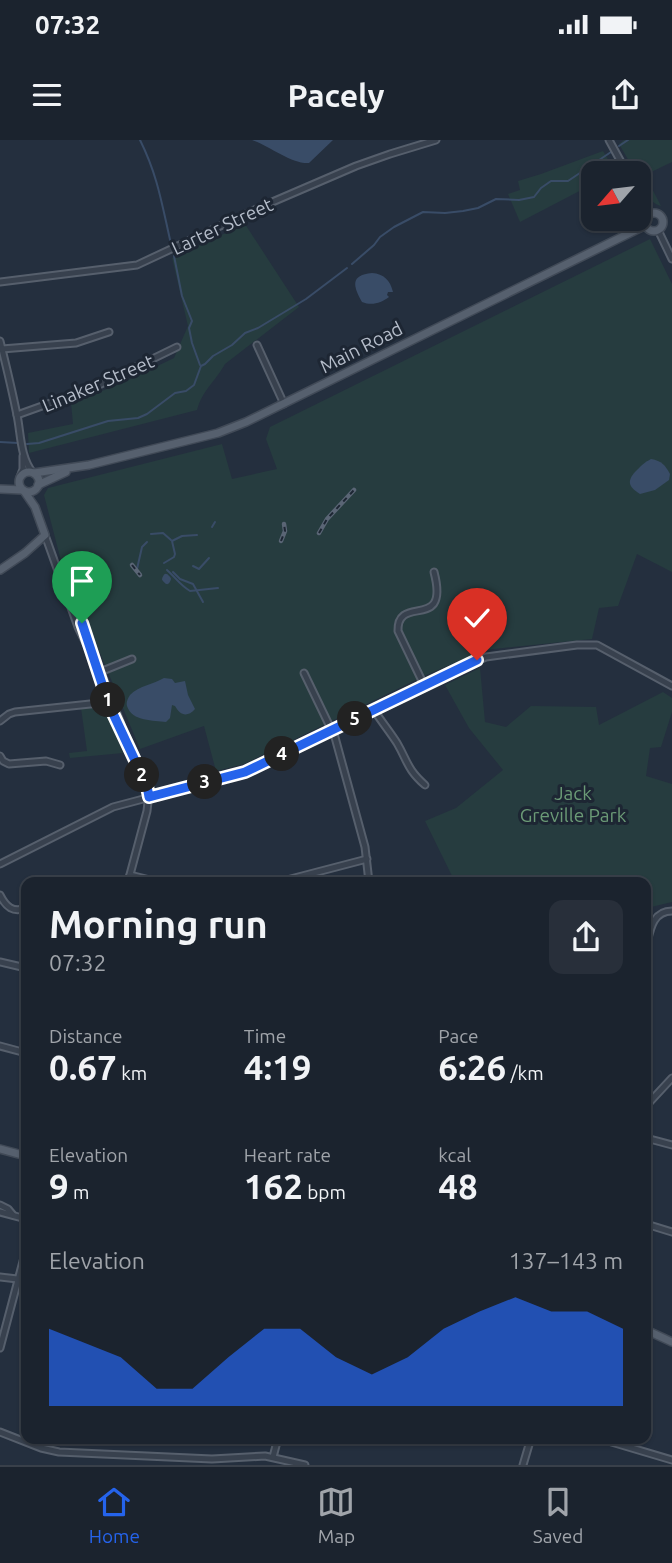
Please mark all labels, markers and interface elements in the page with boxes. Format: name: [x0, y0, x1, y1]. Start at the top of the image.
text: 07:32: [35, 10, 100, 39]
icon: menu: [28, 76, 66, 114]
icon: share: [606, 76, 644, 114]
text: Pacely: [287, 77, 385, 113]
north arrow: [581, 161, 651, 231]
map controls: [581, 161, 651, 231]
street label: Larter Street: [168, 193, 277, 259]
street label: Main Road: [316, 317, 406, 377]
street label: Linaker Street: [39, 349, 158, 416]
pin: [52, 551, 112, 623]
icon: arrive: [63, 562, 101, 600]
pin: [447, 588, 507, 660]
icon: check: [458, 599, 496, 637]
pin: 1: [90, 682, 126, 718]
text: 1: [102, 688, 113, 710]
pin: 5: [338, 702, 372, 736]
text: 5: [349, 707, 360, 729]
pin: 4: [264, 736, 300, 772]
text: 4: [276, 742, 287, 764]
pin: 2: [124, 758, 160, 792]
text: 2: [136, 763, 147, 785]
pin: 3: [188, 764, 222, 800]
text: 3: [199, 770, 210, 792]
park label: Jack Greville Park: [520, 782, 627, 826]
button: share: [549, 900, 623, 974]
text: Morning run: [49, 903, 268, 945]
text: 07:32: [49, 950, 107, 975]
text: Distance: [49, 1025, 123, 1047]
text: Time: [244, 1025, 286, 1047]
text: Pace: [438, 1025, 479, 1047]
text: 0.67: [49, 1047, 117, 1087]
text: 4:19: [244, 1047, 312, 1087]
text: 6:26: [438, 1047, 506, 1087]
text: km: [117, 1062, 147, 1084]
text: /km: [506, 1062, 544, 1084]
text: Elevation: [49, 1144, 128, 1166]
text: Heart rate: [244, 1144, 331, 1166]
text: kcal: [438, 1144, 471, 1166]
text: 9: [49, 1166, 69, 1206]
text: 162: [244, 1166, 303, 1206]
text: 48: [438, 1166, 478, 1206]
text: m: [69, 1181, 90, 1203]
text: bpm: [303, 1181, 346, 1203]
text: Elevation: [49, 1248, 145, 1273]
text: 137–143 m: [509, 1248, 623, 1273]
tab: Home: [89, 1483, 140, 1547]
tab: Map: [317, 1483, 355, 1547]
tab: Saved: [533, 1483, 583, 1547]

